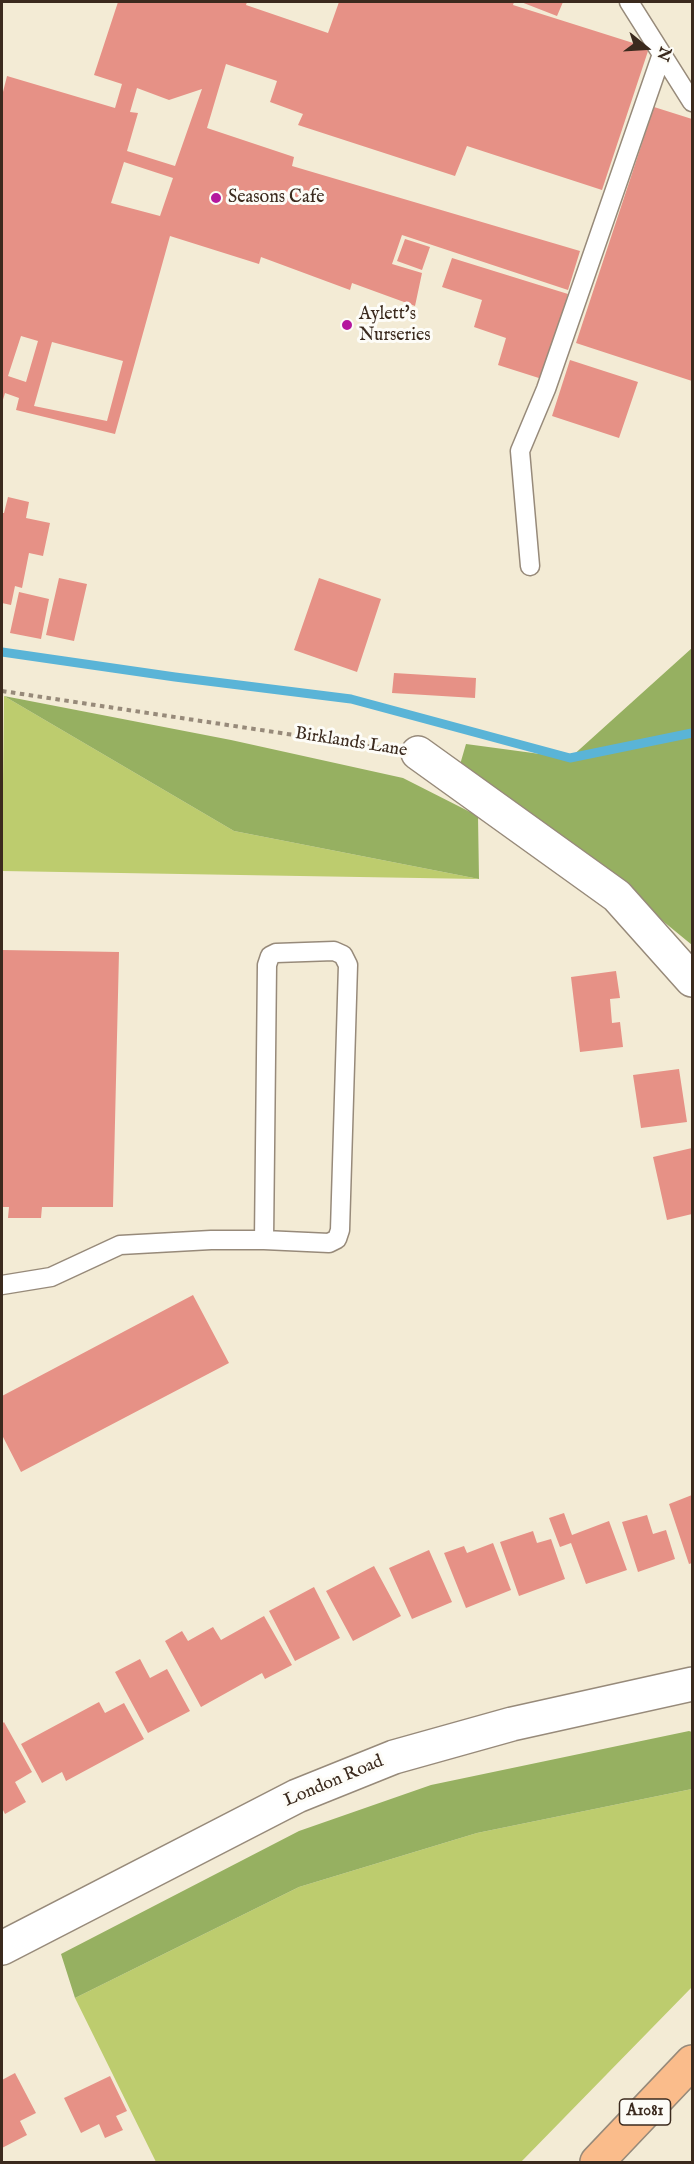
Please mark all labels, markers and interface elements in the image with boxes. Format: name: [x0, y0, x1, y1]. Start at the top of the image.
north arrow: [616, 18, 676, 78]
text: N: [651, 44, 675, 63]
place label: Seasons Cafe: [228, 187, 324, 209]
marker: Seasons Cafe: [209, 191, 223, 205]
place label: Aylett's Nurseries: [359, 304, 431, 346]
marker: Aylett's Nurseries: [340, 318, 354, 332]
street label: Birklands Lane: [293, 723, 409, 763]
street label: London Road: [281, 1751, 387, 1813]
road number: A1081: [620, 2099, 670, 2125]

